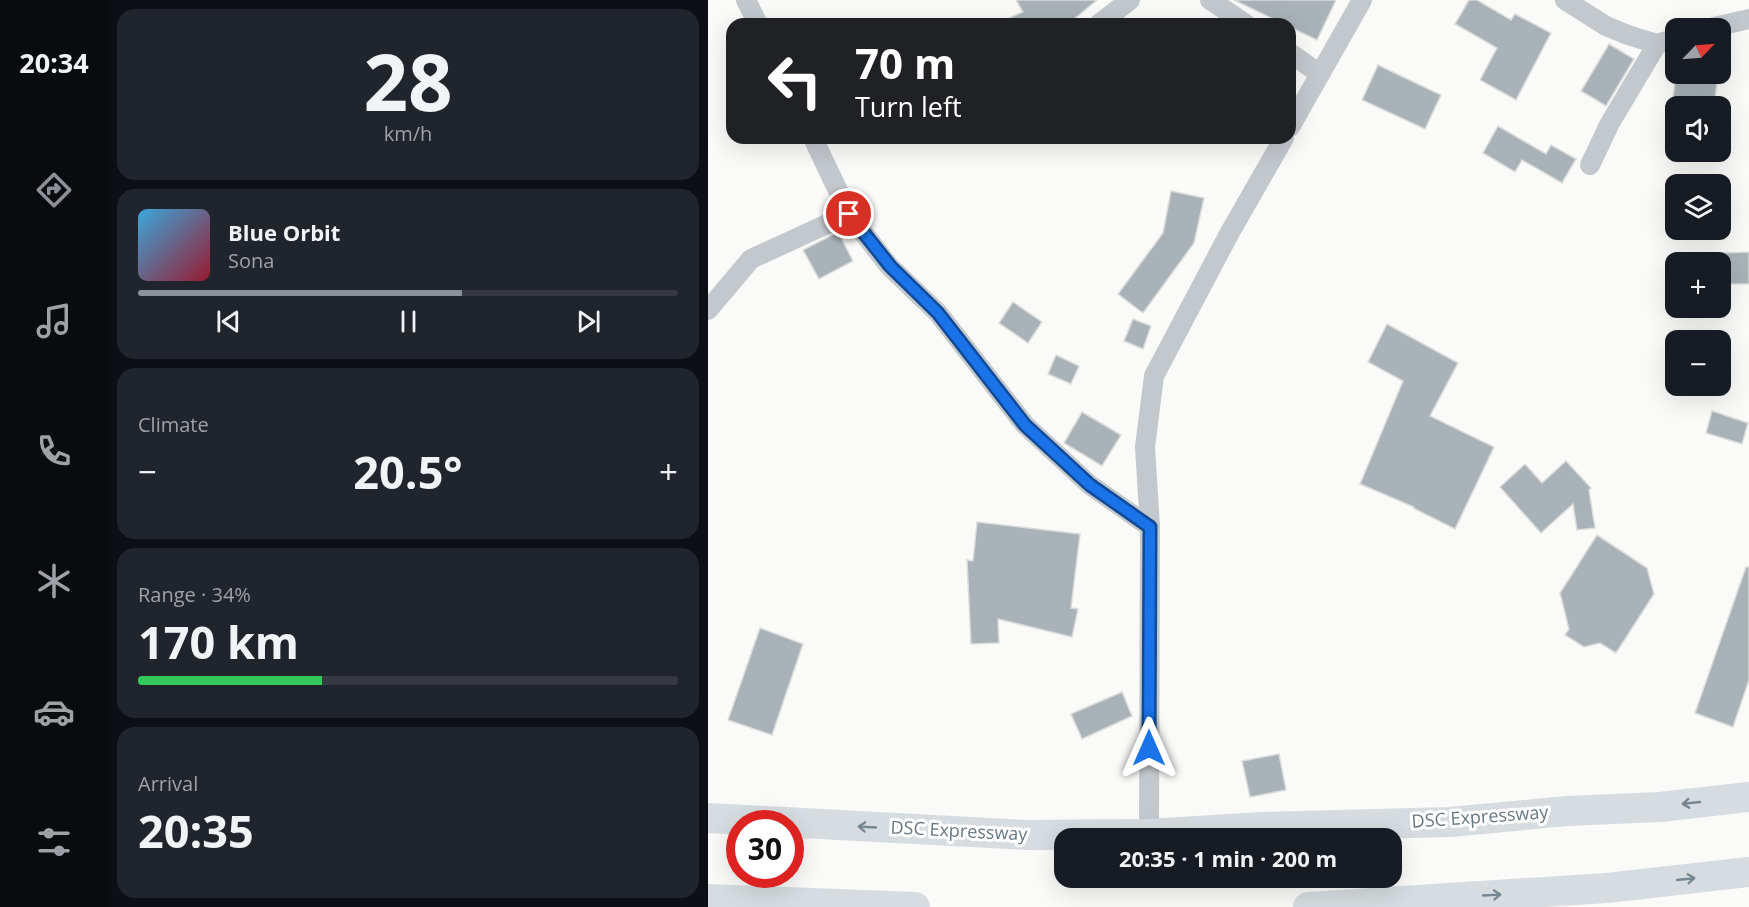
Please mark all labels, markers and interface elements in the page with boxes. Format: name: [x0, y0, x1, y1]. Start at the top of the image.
north arrow: [1665, 18, 1731, 84]
map controls: [1665, 18, 1731, 396]
text: 28: [363, 28, 453, 134]
text: 70 m: [855, 34, 955, 91]
icon: left: [756, 42, 834, 120]
text: 20:34: [19, 44, 89, 81]
text: Turn left: [855, 88, 962, 125]
button: sound: [1665, 96, 1731, 162]
text: km/h: [384, 120, 432, 147]
icon: directions: [33, 169, 75, 211]
button: layers: [1665, 174, 1731, 240]
pin: [823, 188, 874, 239]
icon: arrive: [832, 197, 865, 230]
text: Blue Orbit: [228, 217, 340, 247]
text: Sona: [228, 247, 274, 274]
button: +: [1665, 252, 1731, 318]
icon: music: [33, 300, 75, 342]
icon: previous: [212, 305, 245, 338]
icon: pause: [392, 305, 425, 338]
icon: next: [572, 305, 605, 338]
button: −: [1665, 330, 1731, 396]
text: Climate: [138, 411, 209, 438]
icon: phone: [33, 430, 75, 472]
text: 20.5°: [353, 441, 463, 502]
text: −: [138, 449, 157, 494]
text: +: [659, 449, 678, 494]
icon: climate: [33, 560, 75, 602]
text: Range · 34%: [138, 581, 251, 608]
text: 170 km: [138, 611, 299, 672]
icon: car: [33, 691, 75, 733]
position arrow: [1117, 716, 1181, 780]
text: Arrival: [138, 770, 198, 797]
one-way arrow: [1681, 798, 1701, 809]
street label: DSC Expressway: [1411, 799, 1550, 833]
text: 20:35: [138, 800, 254, 861]
speed limit sign: 30: [726, 810, 804, 888]
street label: DSC Expressway: [890, 814, 1029, 846]
icon: filters: [33, 821, 75, 863]
one-way arrow: [858, 822, 878, 833]
text: 20:35 · 1 min · 200 m: [1119, 843, 1337, 873]
one-way arrow: [1676, 873, 1696, 884]
one-way arrow: [1481, 889, 1501, 900]

